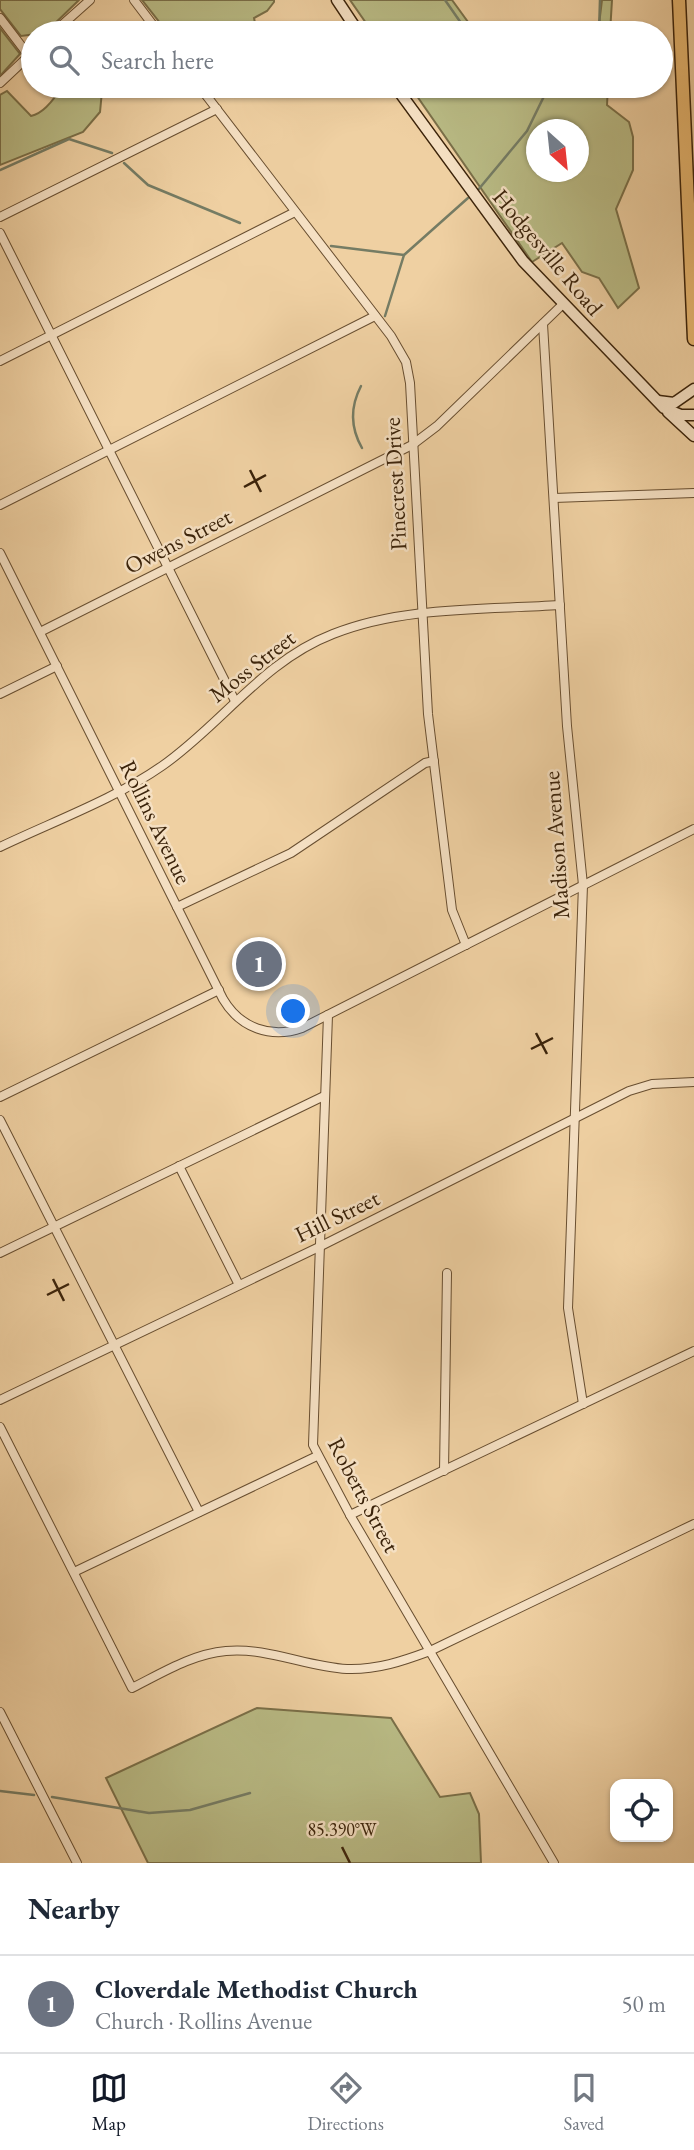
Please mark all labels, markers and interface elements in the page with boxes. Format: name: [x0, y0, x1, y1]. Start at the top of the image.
search box: [21, 21, 673, 98]
icon: search: [45, 41, 83, 79]
text: Search here: [101, 43, 214, 77]
north arrow: [526, 119, 589, 182]
street label: Hodgesville Road: [486, 182, 610, 322]
street label: Pinecrest Drive: [377, 417, 413, 551]
street label: Owens Street: [119, 501, 237, 581]
street label: Moss Street: [203, 622, 302, 709]
street label: Rollins Avenue: [113, 755, 199, 889]
street label: Madison Avenue: [536, 770, 576, 920]
pin: 1: [236, 938, 282, 990]
your location: [276, 994, 310, 1028]
street label: Hill Street: [290, 1182, 385, 1249]
street label: Roberts Street: [321, 1432, 407, 1558]
map controls: [610, 1779, 673, 1842]
button: locate: [610, 1779, 673, 1842]
text: 85.390°W: [307, 1818, 377, 1841]
text: Nearby: [28, 1889, 120, 1928]
text: Cloverdale Methodist Church: [95, 1972, 418, 2006]
text: 1: [45, 1989, 57, 2019]
text: 50 m: [621, 1989, 666, 2019]
text: Church · Rollins Avenue: [95, 2006, 312, 2036]
tab: Map: [90, 2069, 128, 2136]
tab: Directions: [307, 2069, 384, 2136]
tab: Saved: [563, 2069, 604, 2136]

